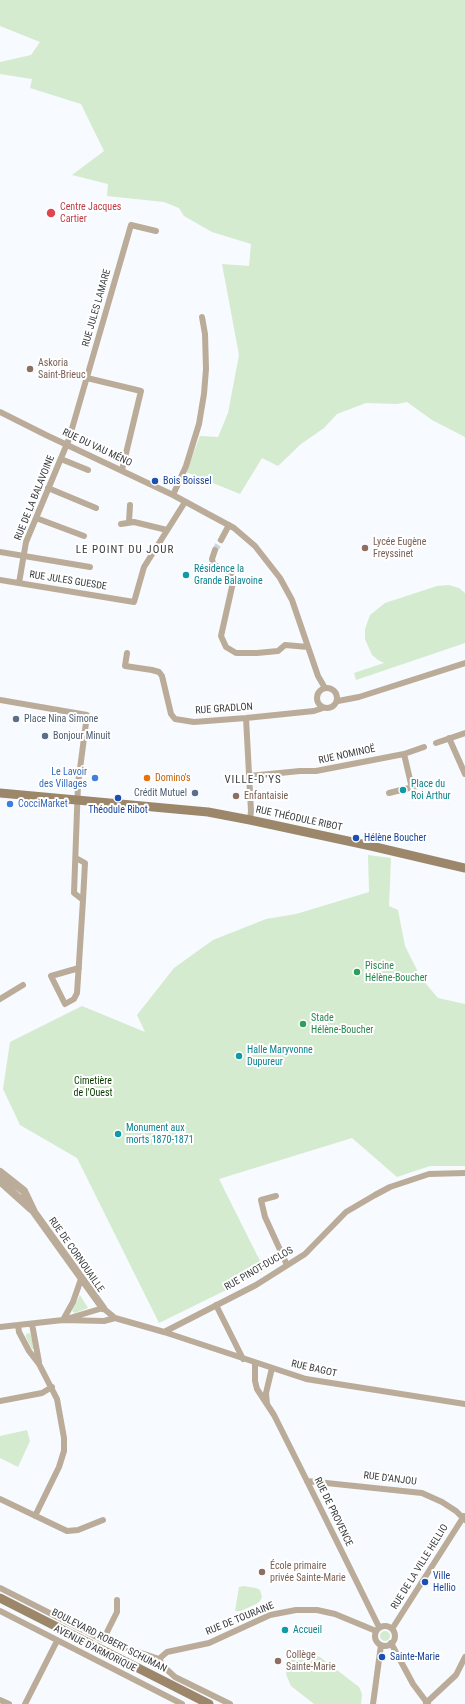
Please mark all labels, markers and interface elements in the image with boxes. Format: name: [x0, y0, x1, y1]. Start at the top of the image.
place label: Centre Jacques Cartier: [60, 201, 121, 224]
marker: Centre Jacques Cartier: [45, 207, 57, 219]
street label: RUE JULES LAMARE: [80, 268, 114, 348]
place label: Askoria Saint-Brieuc: [38, 357, 85, 380]
marker: Askoria Saint-Brieuc: [25, 364, 35, 374]
street label: RUE DU VAU MÉNO: [60, 427, 134, 469]
street label: RUE DE LA BALAVOINE: [12, 454, 58, 542]
place label: Bois Boissel: [163, 475, 212, 487]
marker: Bois Boissel: [150, 476, 160, 486]
place label: Lycée Eugène Freyssinet: [373, 536, 426, 560]
district label: LE POINT DU JOUR: [76, 543, 174, 557]
marker: Lycée Eugène Freyssinet: [360, 543, 370, 553]
place label: Résidence la Grande Balavoine: [194, 563, 263, 586]
street label: RUE JULES GUESDE: [28, 569, 108, 593]
marker: Résidence la Grande Balavoine: [181, 570, 191, 580]
street label: RUE GRADLON: [195, 701, 253, 717]
place label: Place Nina Simone: [24, 713, 98, 725]
marker: Place Nina Simone: [11, 714, 21, 724]
place label: Bonjour Minuit: [53, 730, 111, 742]
marker: Bonjour Minuit: [40, 731, 50, 741]
street label: RUE NOMINOË: [318, 743, 376, 767]
place label: Le Lavoir des Villages: [39, 766, 87, 790]
place label: Domino's: [155, 772, 191, 784]
marker: Le Lavoir des Villages: [90, 773, 100, 783]
marker: Domino's: [142, 773, 152, 783]
district label: VILLE-D'YS: [224, 773, 282, 787]
place label: Place du Roi Arthur: [411, 778, 451, 802]
marker: Place du Roi Arthur: [398, 785, 408, 795]
place label: Crédit Mutuel: [134, 787, 187, 799]
marker: Crédit Mutuel: [190, 788, 200, 798]
place label: Enfantaisie: [244, 790, 288, 802]
marker: Enfantaisie: [231, 791, 241, 801]
marker: Théodule Ribot: [113, 793, 123, 803]
place label: CocciMarket: [18, 798, 68, 810]
marker: CocciMarket: [5, 799, 15, 809]
place label: Théodule Ribot: [88, 804, 148, 816]
street label: RUE THÉODULE RIBOT: [255, 804, 343, 834]
place label: Hélène Boucher: [364, 832, 426, 844]
marker: Hélène Boucher: [351, 833, 361, 843]
place label: Piscine Hélène-Boucher: [365, 960, 427, 984]
marker: Piscine Hélène-Boucher: [352, 967, 362, 977]
place label: Stade Hélène-Boucher: [311, 1012, 373, 1036]
marker: Stade Hélène-Boucher: [298, 1019, 308, 1029]
place label: Halle Maryvonne Dupureur: [247, 1044, 313, 1068]
marker: Halle Maryvonne Dupureur: [234, 1051, 244, 1061]
park label: Cimetière de l'Ouest: [73, 1075, 113, 1098]
place label: Monument aux morts 1870-1871: [126, 1122, 194, 1146]
marker: Monument aux morts 1870-1871: [113, 1129, 123, 1139]
street label: RUE DE CORNOUAILLE: [46, 1215, 106, 1295]
street label: RUE PINOT-DUCLOS: [222, 1244, 296, 1294]
street label: RUE BAGOT: [290, 1358, 338, 1380]
street label: RUE D'ANJOU: [363, 1470, 417, 1488]
street label: RUE DE PROVENCE: [311, 1476, 355, 1548]
street label: RUE DE LA VILLE HELLIO: [389, 1522, 451, 1612]
place label: École primaire privée Sainte-Marie: [270, 1560, 346, 1584]
marker: École primaire privée Sainte-Marie: [257, 1567, 267, 1577]
place label: Ville Hellio: [433, 1570, 456, 1594]
marker: Ville Hellio: [420, 1577, 430, 1587]
street label: RUE DE TOURAINE: [204, 1600, 276, 1638]
street label: BOULEVARD ROBERT SCHUMAN: [49, 1607, 169, 1675]
street label: AVENUE D'ARMORIQUE: [52, 1623, 138, 1675]
place label: Accueil: [293, 1624, 322, 1636]
marker: Accueil: [280, 1625, 290, 1635]
place label: Collège Sainte-Marie: [286, 1649, 336, 1672]
place label: Sainte-Marie: [390, 1651, 440, 1663]
marker: Sainte-Marie: [377, 1652, 387, 1662]
marker: Collège Sainte-Marie: [273, 1656, 283, 1666]

